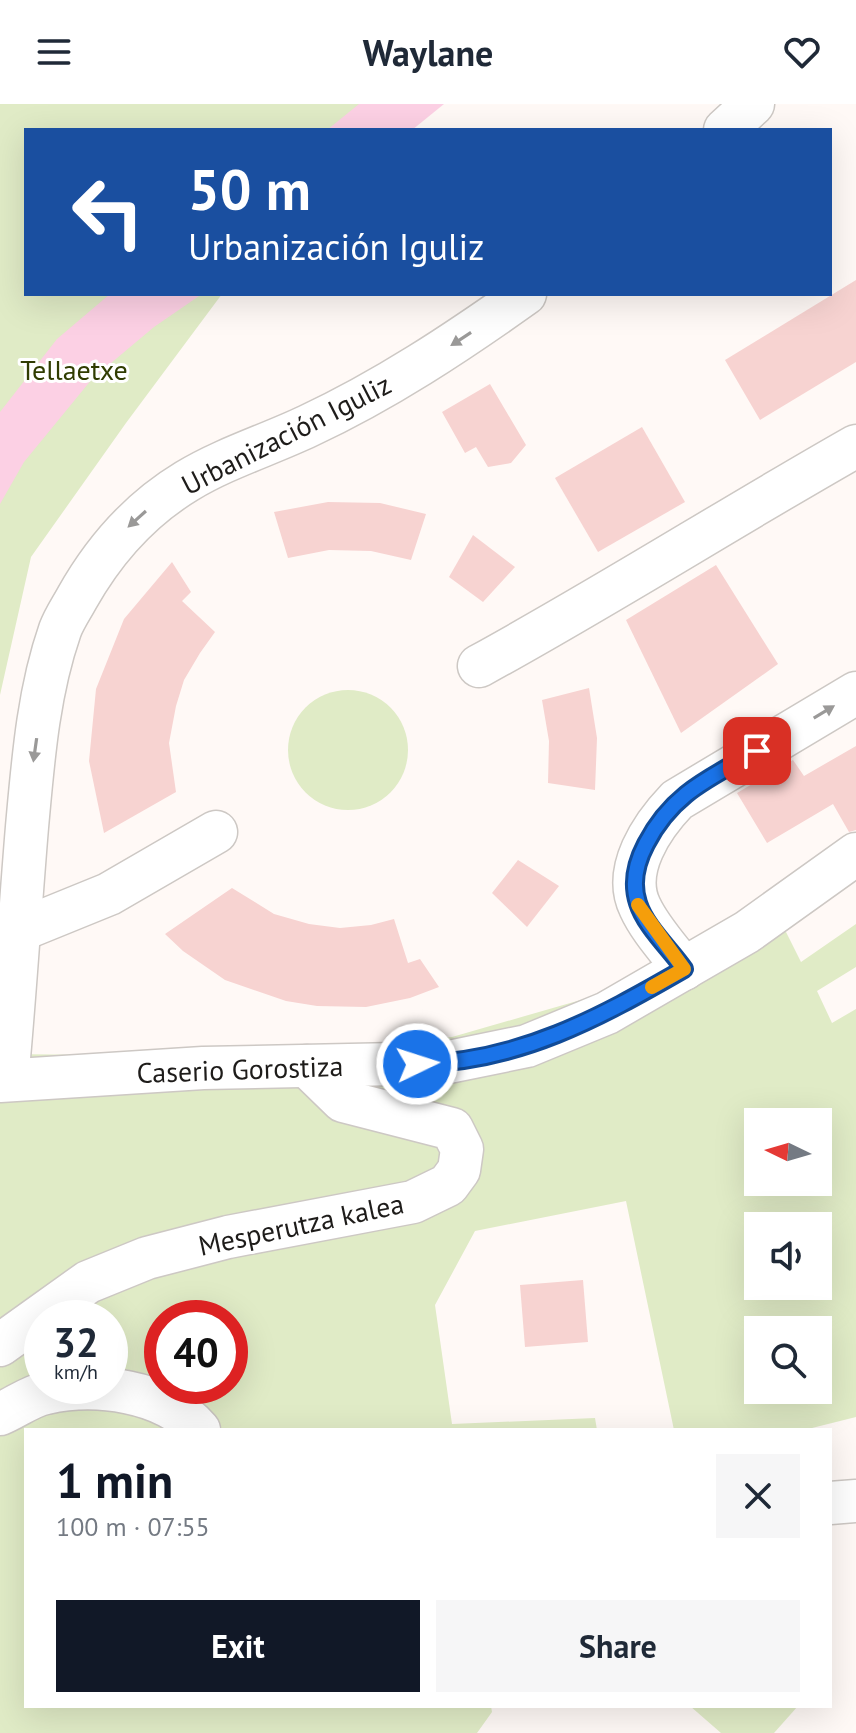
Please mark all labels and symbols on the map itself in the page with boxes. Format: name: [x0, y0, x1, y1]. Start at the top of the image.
one-way arrow: [451, 331, 472, 346]
park label: Tellaetxe: [20, 351, 128, 388]
street label: Urbanización Iguliz: [175, 365, 397, 503]
one-way arrow: [128, 510, 148, 527]
one-way arrow: [813, 705, 835, 719]
pin: [723, 717, 791, 785]
one-way arrow: [28, 738, 41, 763]
position arrow: [375, 1022, 459, 1106]
street label: Caserio Gorostiza: [136, 1047, 344, 1091]
north arrow: [744, 1108, 832, 1196]
street label: Mesperutza kalea: [195, 1184, 407, 1264]
speed limit sign: 40: [144, 1300, 248, 1404]

